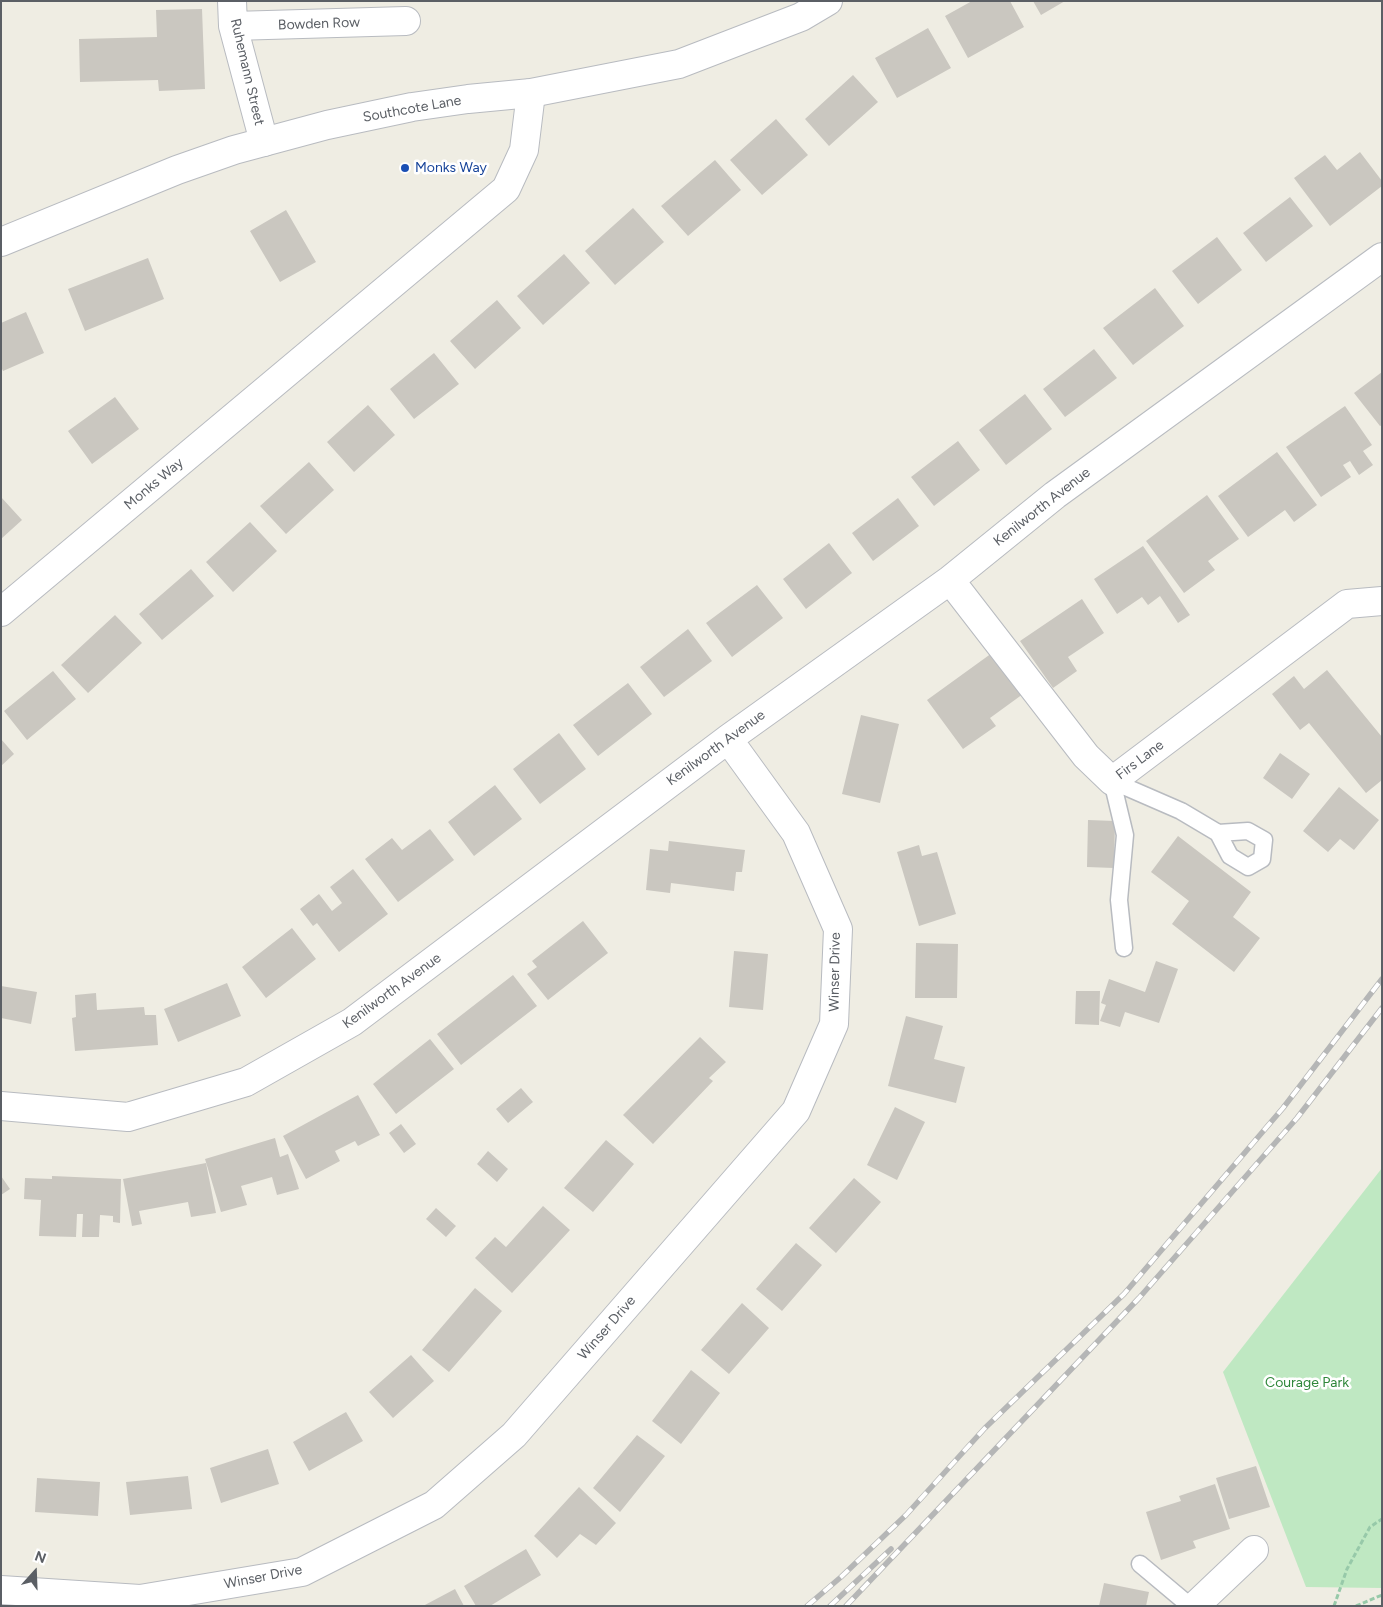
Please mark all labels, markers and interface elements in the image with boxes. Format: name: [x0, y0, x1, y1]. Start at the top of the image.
street label: Bowden Row: [278, 14, 360, 34]
street label: Ruhemann Street: [227, 17, 267, 127]
street label: Southcote Lane: [362, 92, 462, 126]
place label: Monks Way: [415, 160, 487, 176]
marker: Monks Way: [399, 162, 411, 174]
street label: Monks Way: [121, 454, 187, 514]
street label: Kenilworth Avenue: [990, 464, 1094, 550]
street label: Kenilworth Avenue: [663, 707, 769, 789]
street label: Firs Lane: [1113, 737, 1167, 783]
street label: Winser Drive: [826, 932, 844, 1012]
street label: Kenilworth Avenue: [339, 950, 445, 1032]
street label: Winser Drive: [575, 1293, 639, 1363]
park label: Courage Park: [1265, 1375, 1349, 1391]
north arrow: [10, 1547, 60, 1597]
text: N: [32, 1548, 48, 1567]
street label: Winser Drive: [223, 1561, 303, 1593]

